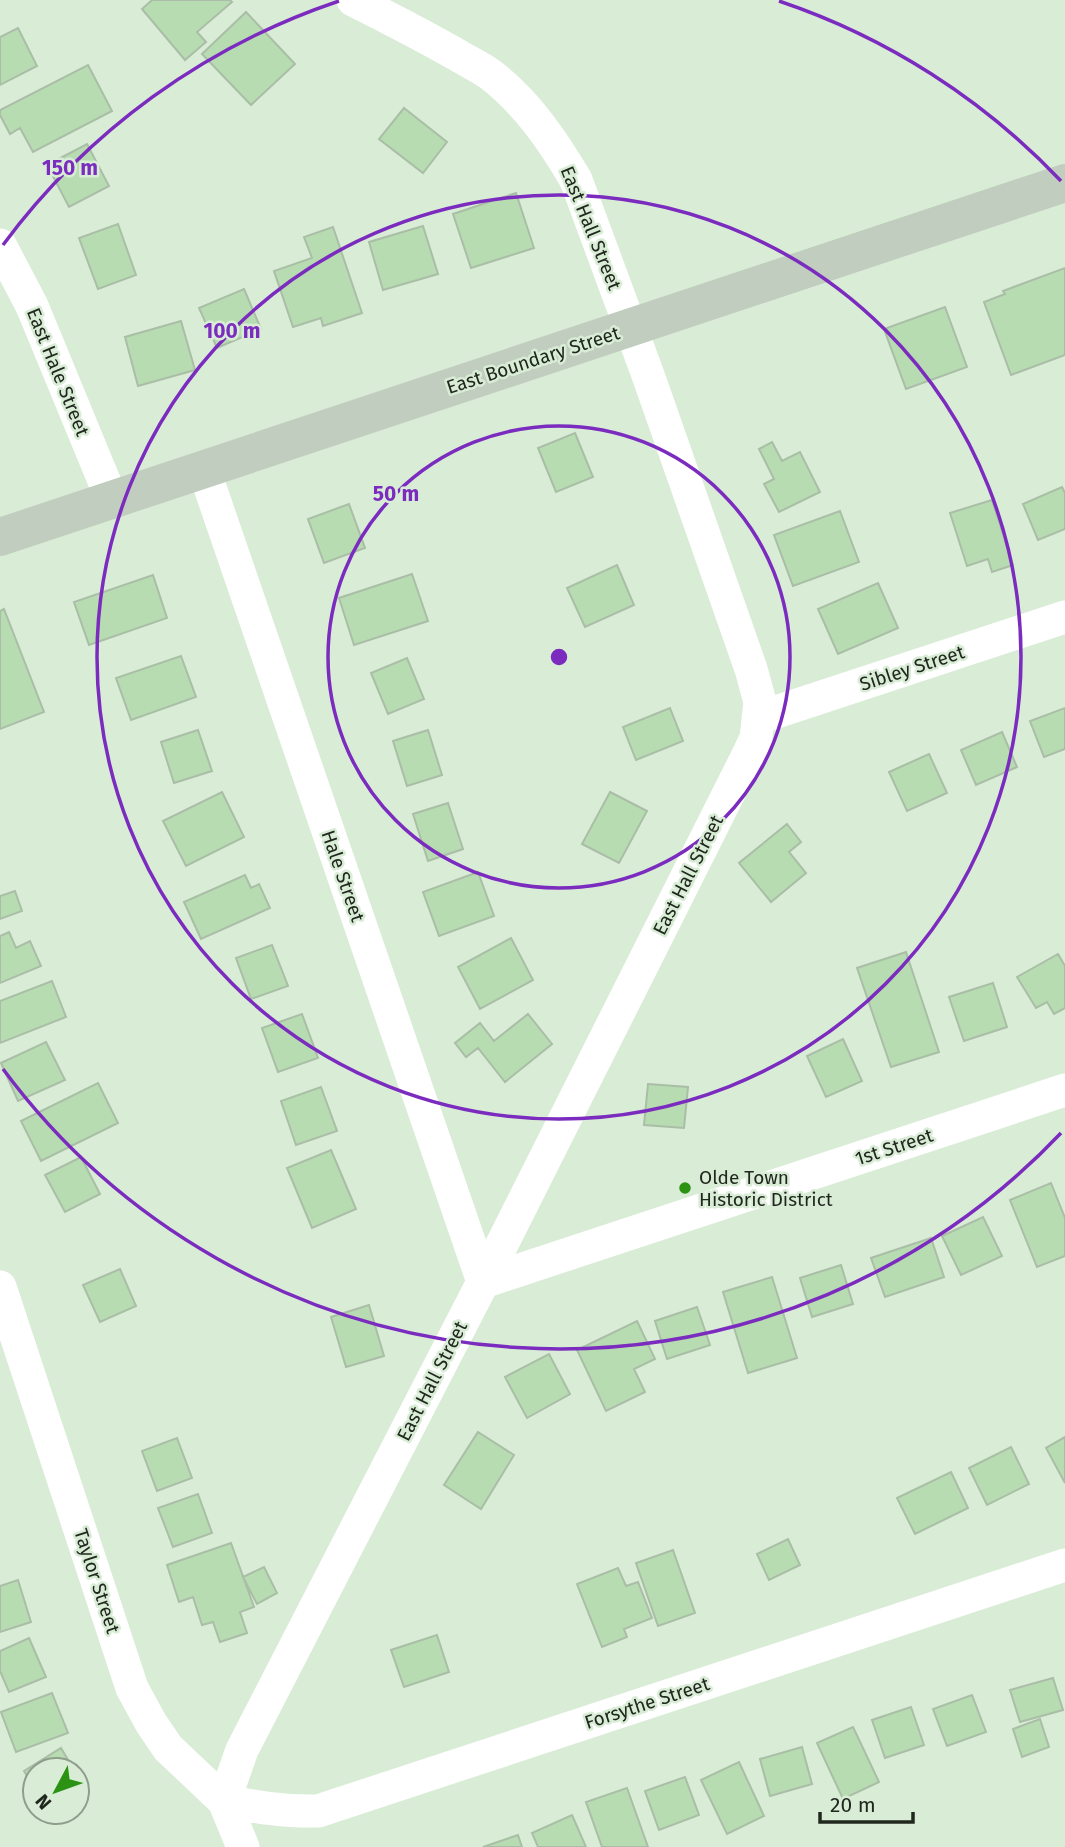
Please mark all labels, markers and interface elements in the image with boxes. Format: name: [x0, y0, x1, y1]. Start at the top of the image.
text: 150 m: [42, 155, 98, 181]
street label: East Hall Street: [556, 163, 626, 293]
street label: East Hale Street: [22, 304, 94, 440]
text: 100 m: [203, 318, 261, 344]
street label: East Boundary Street: [444, 321, 623, 399]
text: 50 m: [373, 481, 419, 507]
street label: Sibley Street: [857, 640, 967, 696]
centre of rings: [547, 645, 571, 669]
street label: East Hall Street: [648, 811, 728, 939]
street label: Hale Street: [317, 827, 369, 925]
street label: 1st Street: [852, 1124, 936, 1170]
place label: Olde Town Historic District: [699, 1166, 833, 1211]
marker: Olde Town Historic District: [677, 1180, 693, 1196]
street label: East Hall Street: [392, 1317, 472, 1445]
street label: Taylor Street: [69, 1526, 125, 1636]
street label: Forsythe Street: [582, 1672, 712, 1734]
north arrow: [21, 1756, 91, 1826]
scale bar: [820, 1780, 913, 1824]
text: N: [31, 1790, 56, 1814]
text: 20 m: [830, 1792, 876, 1818]

